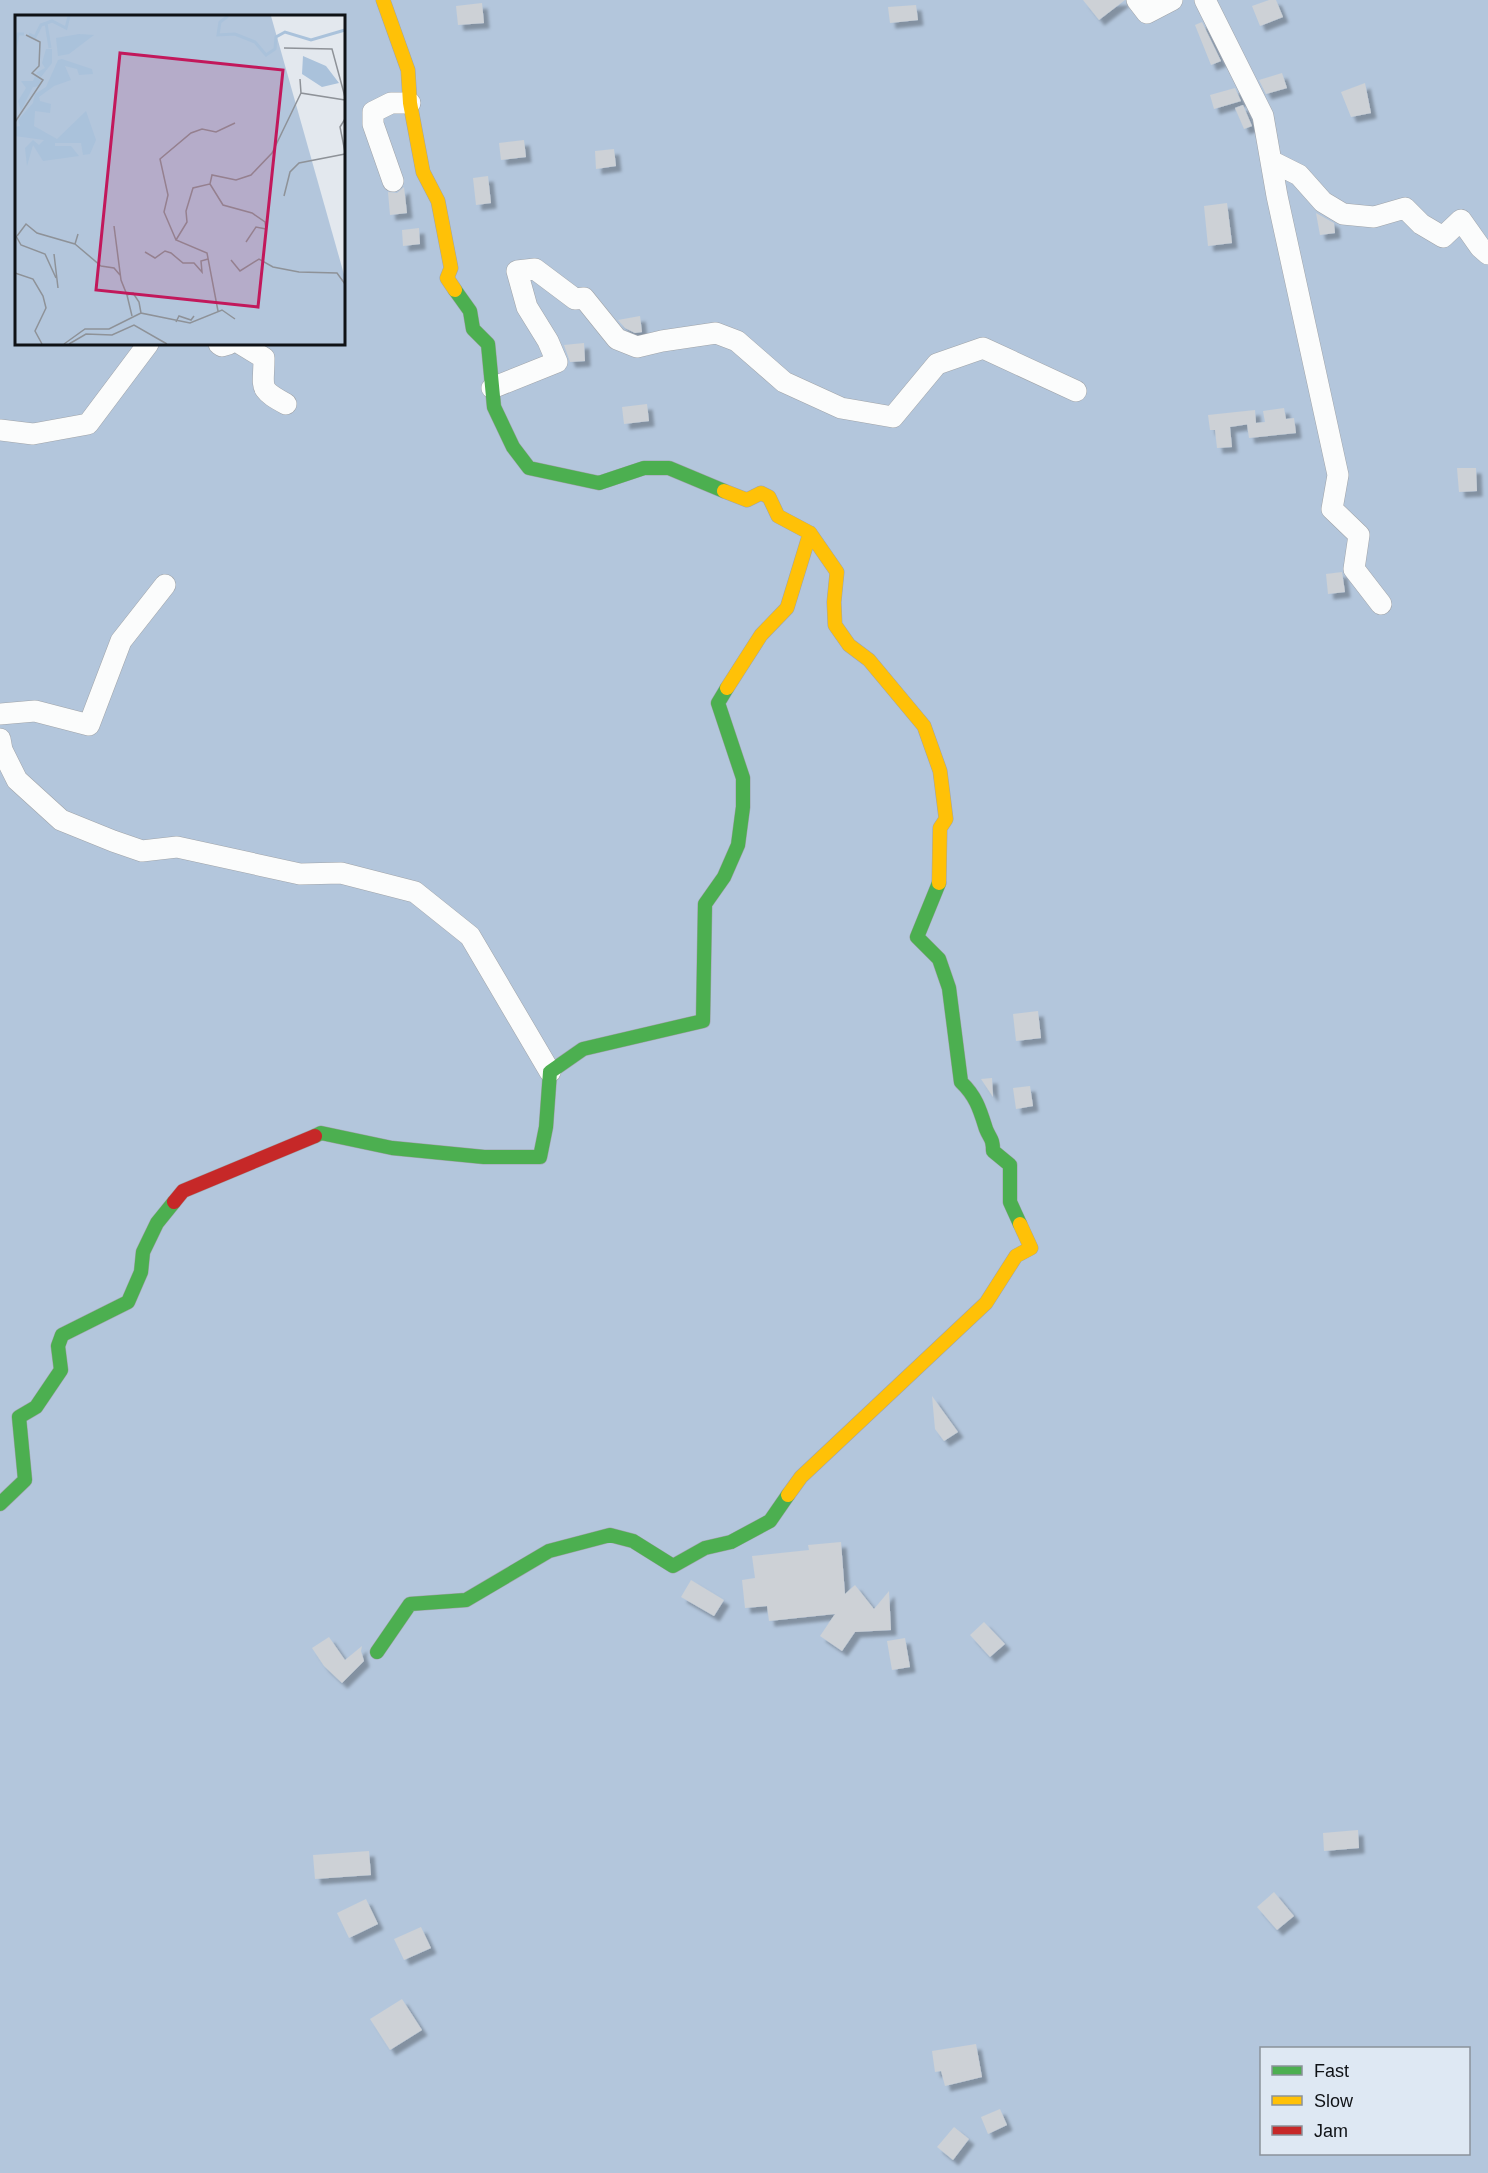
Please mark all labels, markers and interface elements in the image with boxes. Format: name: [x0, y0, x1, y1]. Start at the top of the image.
inset map: [15, 15, 345, 345]
legend: [1260, 2047, 1470, 2155]
text: Fast: [1314, 2061, 1349, 2081]
text: Slow: [1314, 2091, 1354, 2111]
text: Jam: [1314, 2121, 1348, 2141]

